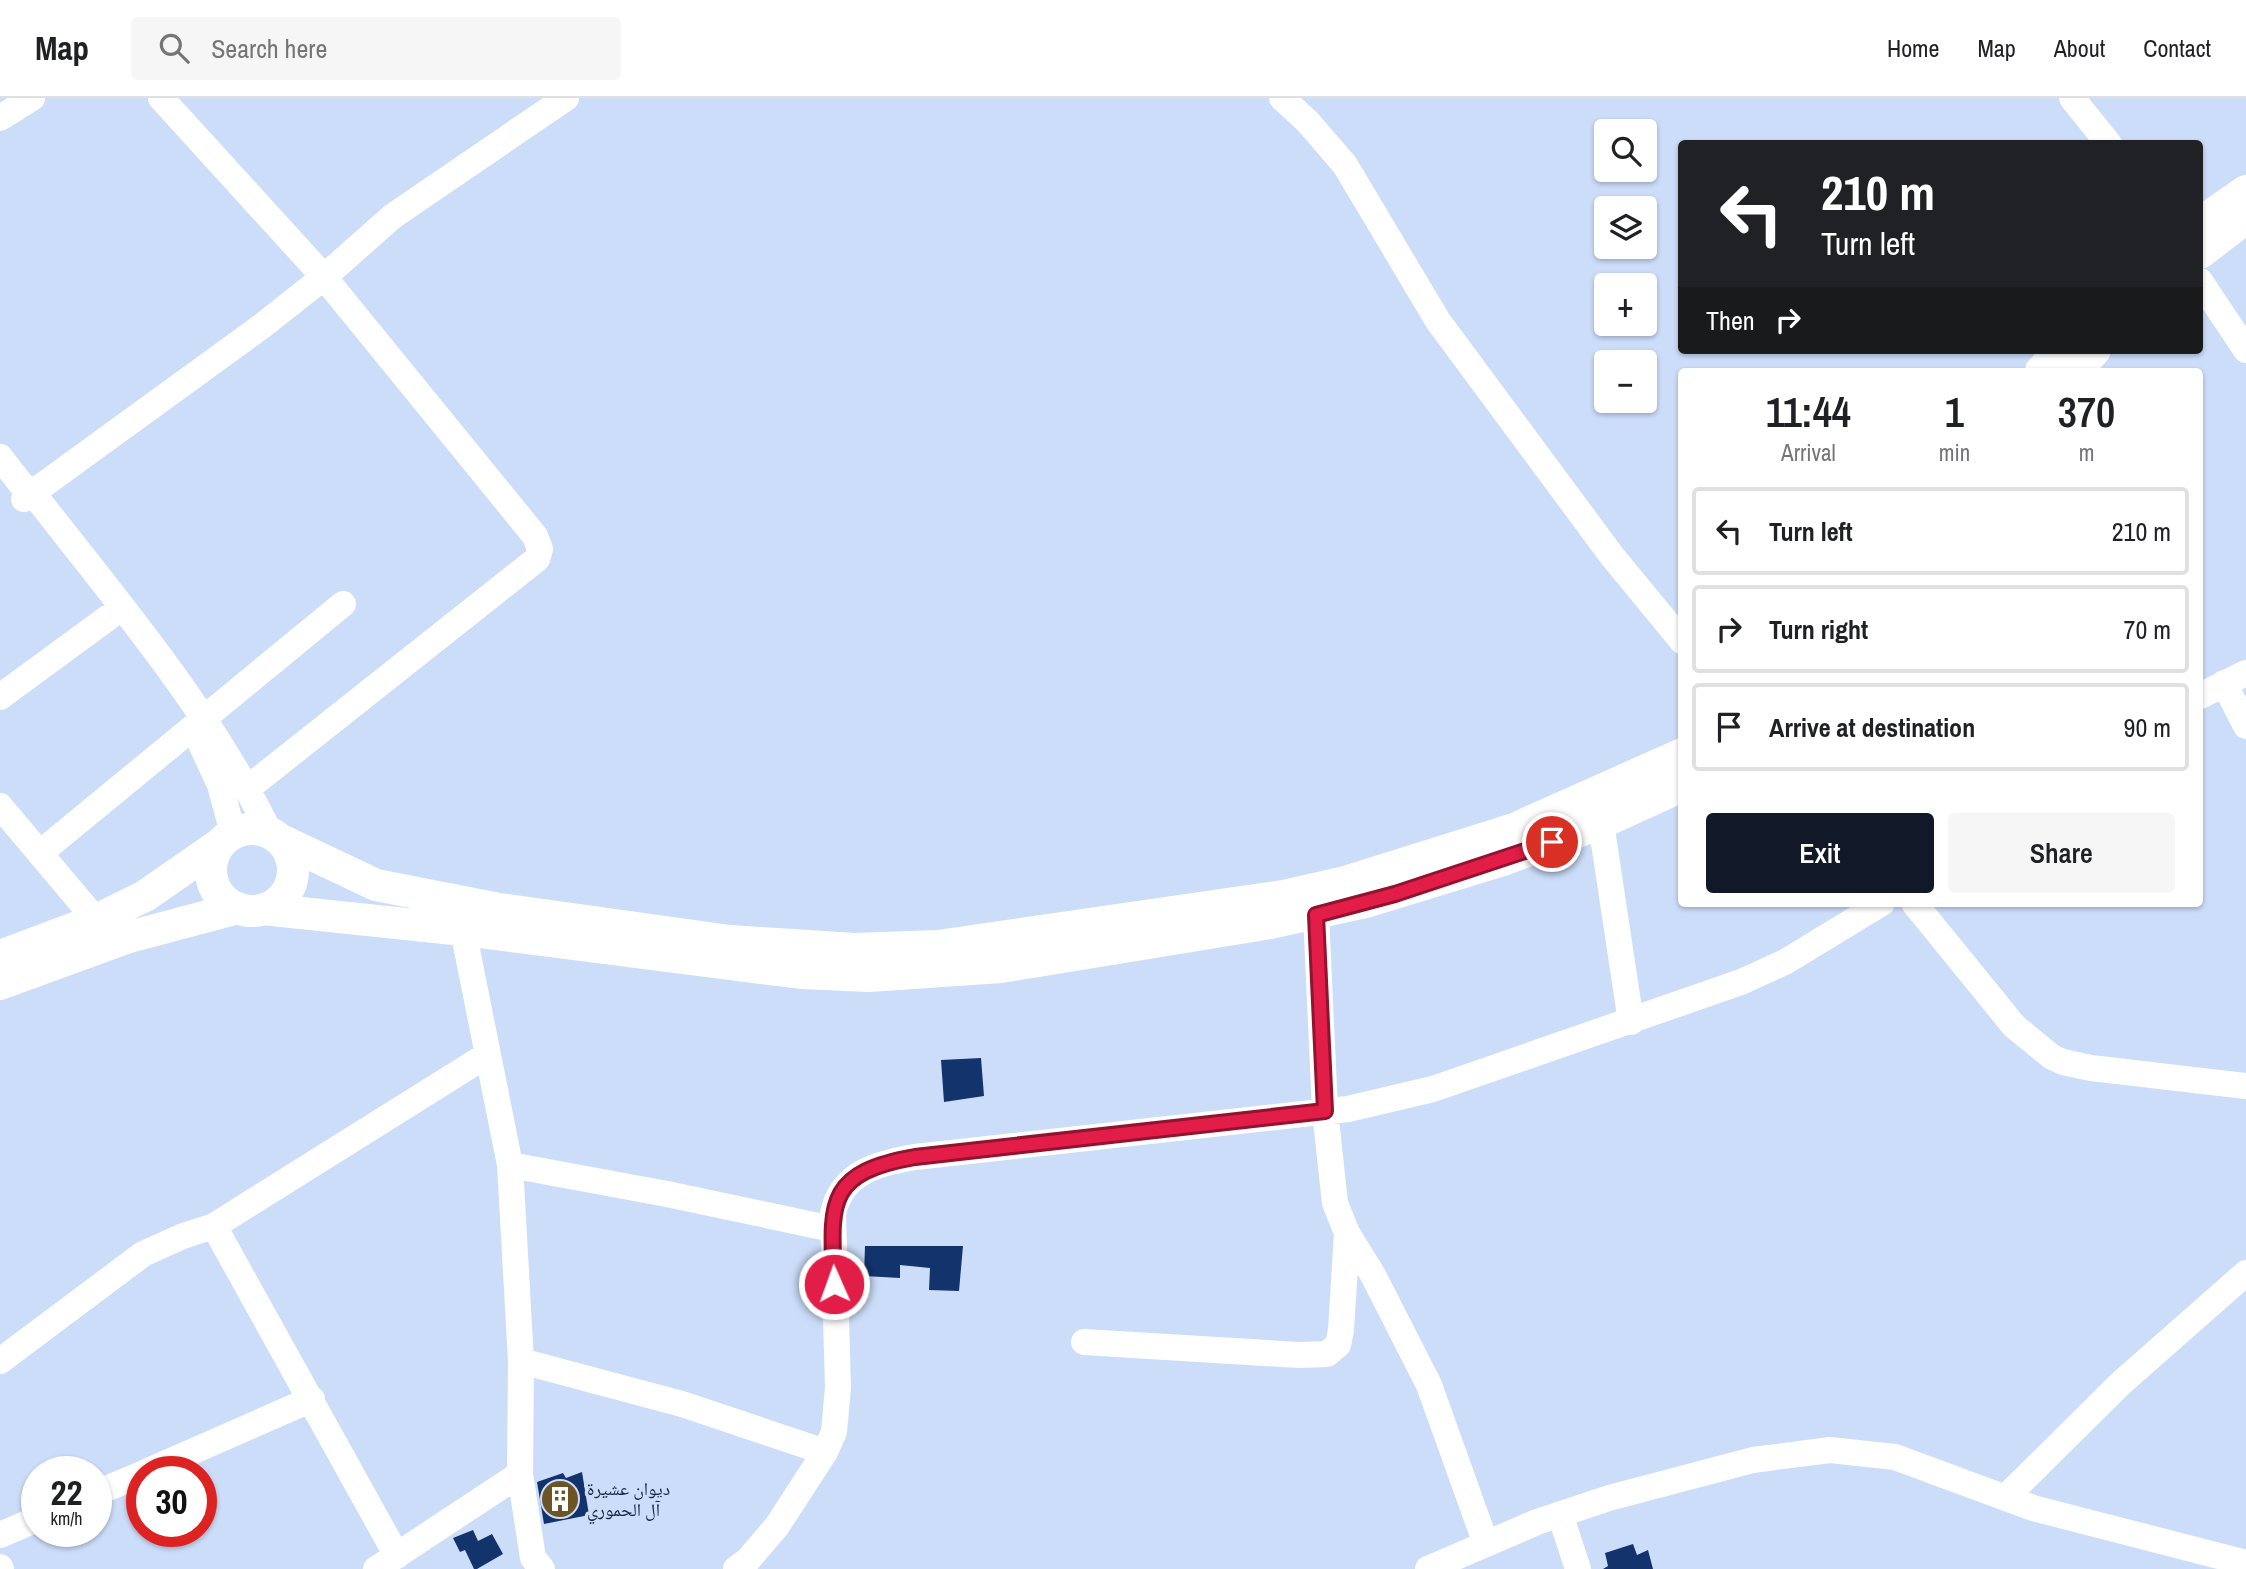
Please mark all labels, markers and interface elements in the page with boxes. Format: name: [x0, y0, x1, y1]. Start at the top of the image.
search box: [131, 17, 621, 80]
text: Map: [35, 26, 89, 70]
icon: search: [155, 29, 193, 67]
text: Search here: [211, 31, 327, 66]
text: Home: [1887, 32, 1939, 64]
text: Map: [1977, 32, 2016, 64]
text: About: [2054, 32, 2105, 64]
text: Contact: [2143, 32, 2211, 64]
map controls: [1594, 119, 1657, 413]
button: search: [1594, 119, 1657, 182]
text: 210 m: [1821, 159, 1935, 225]
icon: left: [1706, 168, 1797, 259]
button: layers: [1594, 196, 1657, 259]
text: Turn left: [1821, 222, 1915, 265]
button: +: [1594, 273, 1657, 336]
icon: right: [1769, 301, 1807, 339]
text: Then: [1706, 303, 1755, 338]
button: −: [1594, 350, 1657, 413]
text: 11:44: [1766, 384, 1851, 440]
text: 1: [1945, 384, 1964, 440]
text: 370: [2058, 384, 2115, 440]
text: Arrival: [1781, 437, 1836, 468]
text: min: [1939, 437, 1970, 468]
text: m: [2079, 437, 2094, 468]
icon: left: [1710, 512, 1748, 550]
text: Turn left: [1769, 514, 1853, 549]
text: 210 m: [2112, 514, 2171, 549]
icon: right: [1710, 610, 1748, 648]
text: Turn right: [1769, 612, 1868, 647]
text: 70 m: [2124, 612, 2171, 647]
icon: arrive: [1710, 708, 1748, 746]
text: Arrive at destination: [1769, 710, 1975, 745]
text: 90 m: [2124, 710, 2171, 745]
pin: [1522, 812, 1582, 872]
button: Exit: [1706, 813, 1934, 893]
button: Share: [1948, 813, 2175, 893]
icon: arrive: [1533, 823, 1571, 861]
position arrow: [797, 1247, 871, 1321]
speed limit sign: 30: [126, 1456, 217, 1547]
text: 22: [51, 1469, 82, 1516]
place label: ديوان عشيرة آل الحموري: [587, 1476, 670, 1525]
building icon: ديوان عشيرة آل الحموري: [539, 1478, 581, 1520]
text: km/h: [51, 1506, 83, 1531]

